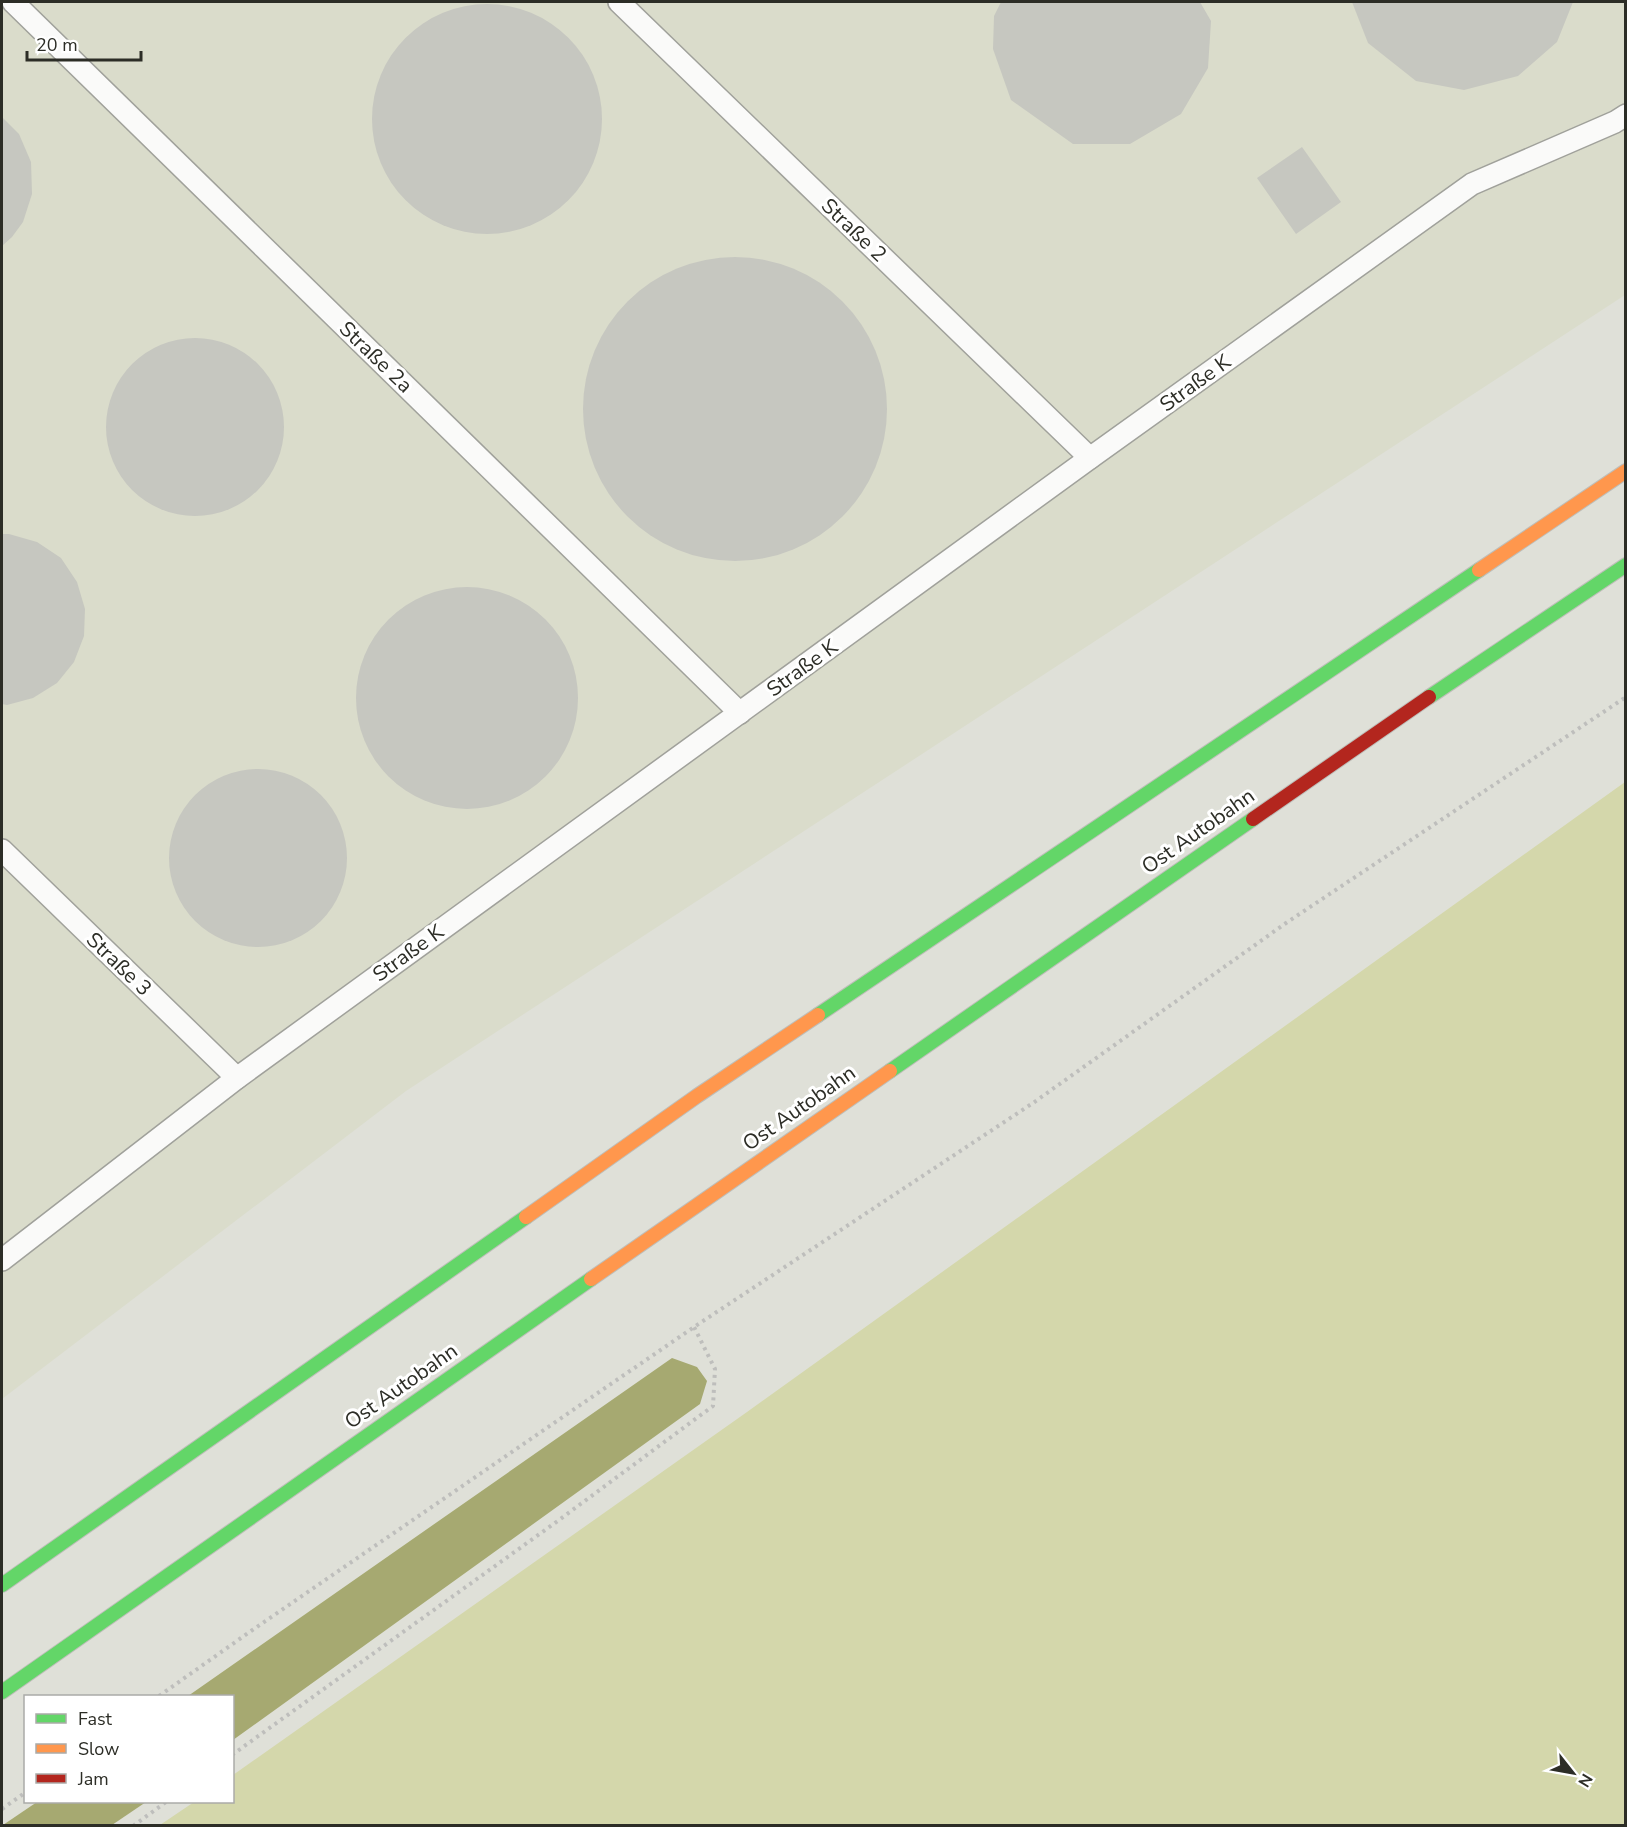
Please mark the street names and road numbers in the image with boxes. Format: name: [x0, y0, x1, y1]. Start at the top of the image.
street label: Straße 2: [815, 192, 893, 268]
street label: Straße 2a: [333, 315, 419, 399]
street label: Straße K: [1154, 347, 1237, 418]
street label: Straße K: [761, 632, 844, 703]
street label: Ost Autobahn: [1136, 782, 1260, 880]
street label: Straße K: [367, 917, 450, 988]
street label: Straße 3: [80, 926, 158, 1002]
street label: Ost Autobahn: [737, 1059, 861, 1157]
street label: Ost Autobahn: [339, 1337, 463, 1435]

